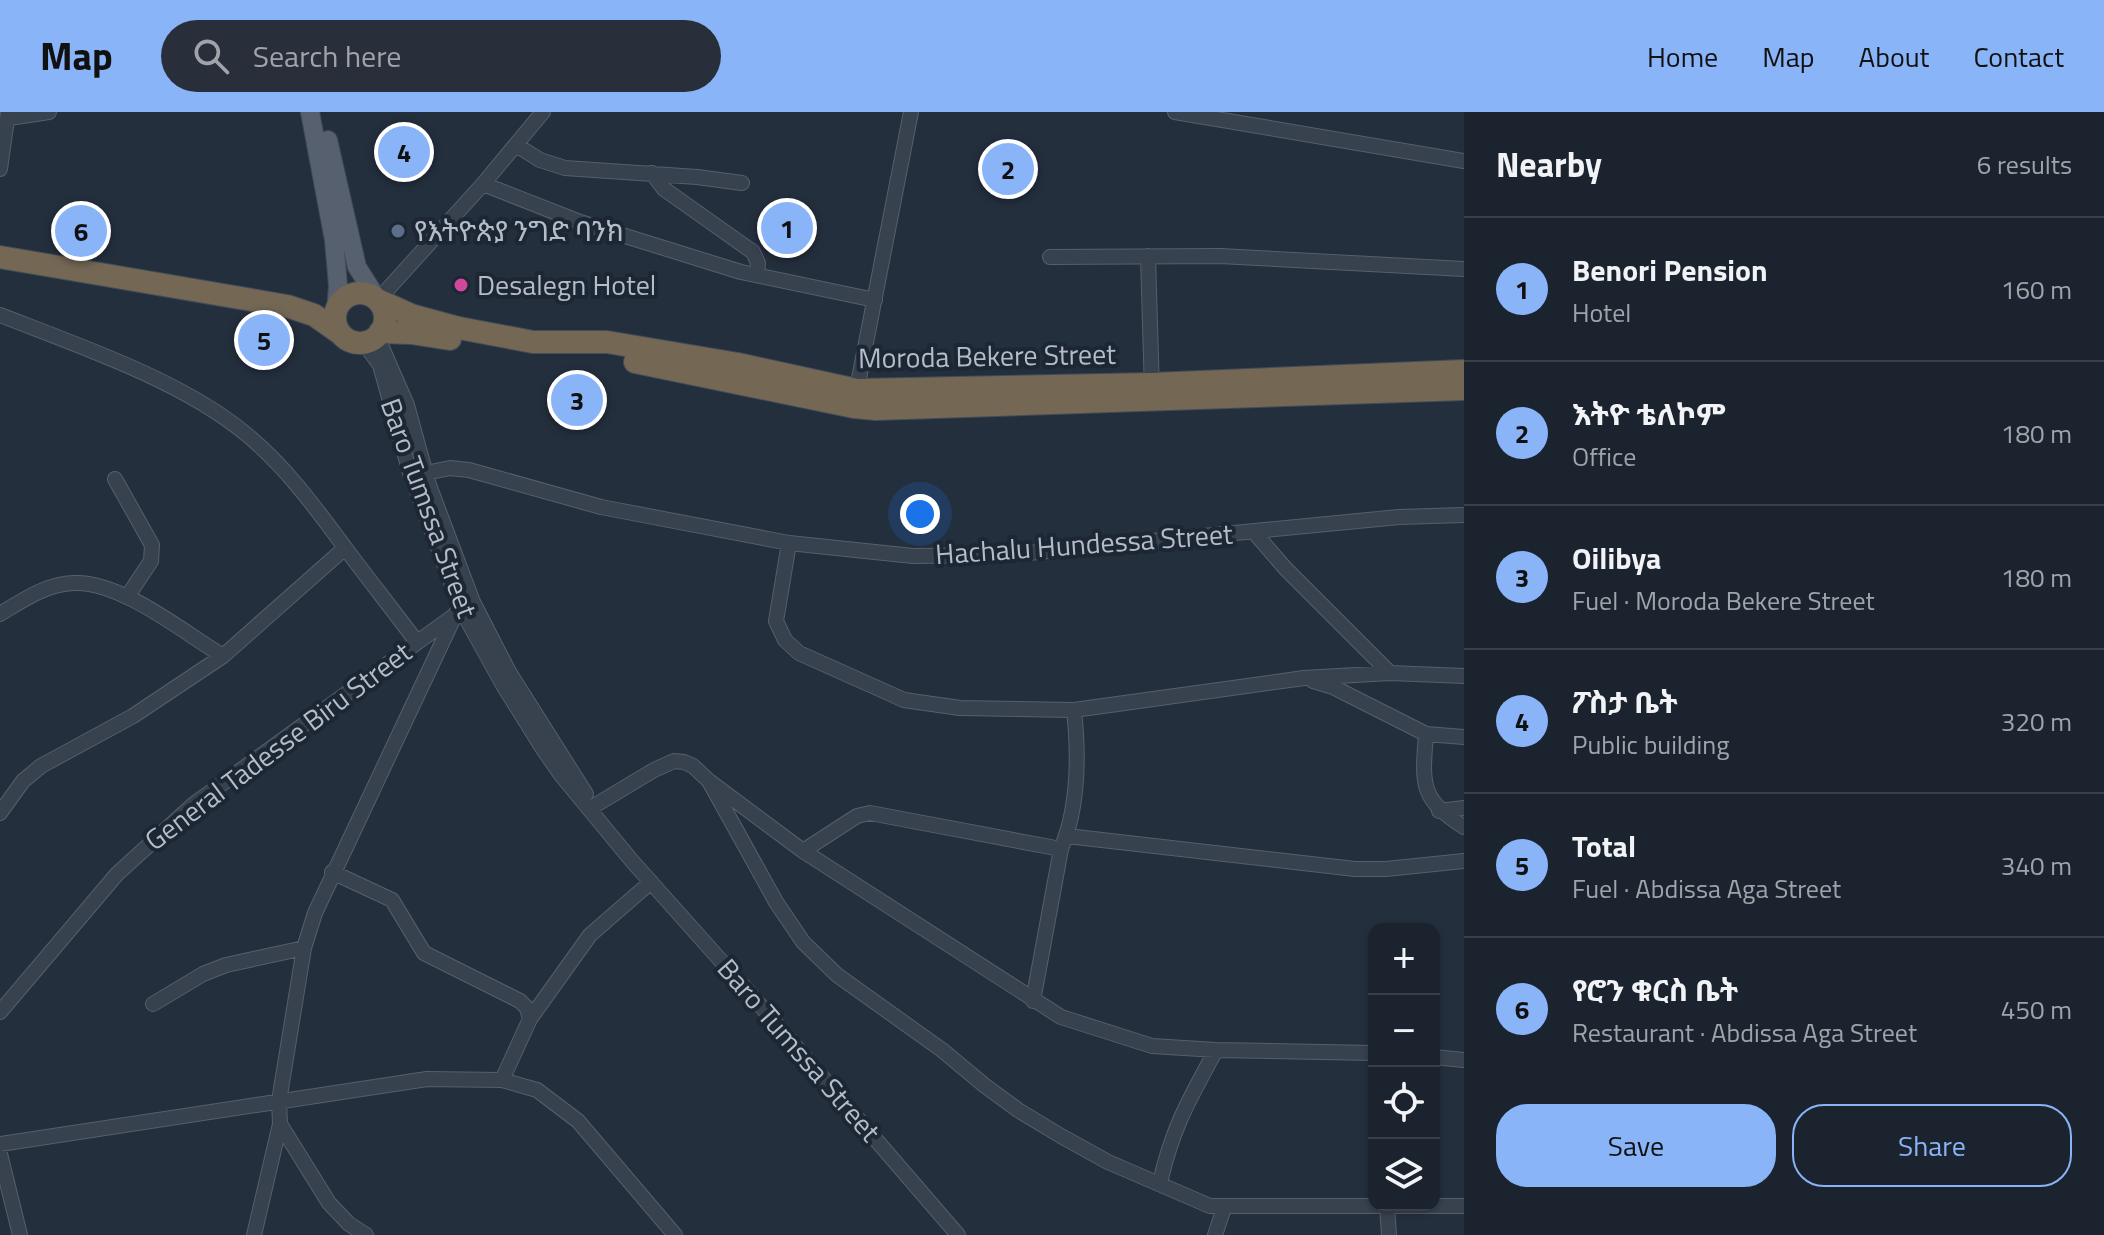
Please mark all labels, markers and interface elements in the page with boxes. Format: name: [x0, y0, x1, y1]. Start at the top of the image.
search box: [161, 20, 721, 92]
text: Map: [40, 27, 113, 85]
text: Search here: [253, 33, 402, 79]
icon: search: [189, 34, 233, 78]
text: Home: [1647, 35, 1718, 78]
text: Map: [1762, 35, 1815, 78]
text: About: [1859, 35, 1929, 78]
text: Contact: [1973, 35, 2064, 78]
pin: 4: [378, 122, 430, 182]
text: Nearby: [1496, 138, 1602, 190]
pin: 2: [982, 139, 1034, 199]
text: 6 results: [1977, 145, 2072, 184]
pin: 1: [761, 198, 813, 258]
pin: 6: [55, 201, 107, 261]
place label: የእትዮጵያ ንግድ ባንክ: [414, 209, 624, 252]
marker: የእትዮጵያ ንግድ ባንክ: [389, 222, 407, 240]
text: Benori Pension: [1572, 247, 1768, 293]
place label: Desalegn Hotel: [477, 263, 656, 306]
text: 1: [1515, 270, 1529, 309]
text: 160 m: [2001, 270, 2072, 309]
marker: Desalegn Hotel: [452, 276, 470, 294]
text: Hotel: [1572, 293, 1631, 332]
pin: 5: [238, 310, 290, 370]
street label: Moroda Bekere Street: [858, 332, 1116, 379]
pin: 3: [551, 370, 603, 430]
text: እትዮ ቴለኮም: [1572, 391, 1726, 437]
street label: Baro Tumssa Street: [370, 392, 489, 624]
text: 2: [1515, 414, 1529, 453]
text: 180 m: [2001, 414, 2072, 453]
text: Office: [1572, 437, 1636, 476]
your location: [900, 494, 940, 534]
street label: Hachalu Hundessa Street: [934, 512, 1234, 575]
text: Oilibya: [1572, 535, 1661, 581]
text: 3: [1515, 558, 1529, 597]
text: 180 m: [2001, 558, 2072, 597]
text: Fuel · Moroda Bekere Street: [1572, 581, 1875, 620]
street label: General Tadesse Biru Street: [135, 631, 420, 860]
text: ፖስታ ቤት: [1572, 679, 1678, 725]
text: 4: [1515, 702, 1529, 741]
text: 320 m: [2001, 702, 2072, 741]
text: Public building: [1572, 725, 1730, 764]
text: Total: [1572, 823, 1636, 869]
text: 5: [1515, 846, 1529, 885]
text: 340 m: [2001, 846, 2072, 885]
text: Fuel · Abdissa Aga Street: [1572, 869, 1841, 908]
map controls: [1368, 923, 1440, 1211]
button: +: [1368, 923, 1440, 995]
street label: Baro Tumssa Street: [708, 949, 891, 1151]
text: የሮን ቁርስ ቤት: [1572, 967, 1738, 1013]
text: 6: [1515, 990, 1529, 1029]
text: 450 m: [2001, 990, 2072, 1029]
button: −: [1368, 995, 1440, 1067]
text: Restaurant · Abdissa Aga Street: [1572, 1013, 1917, 1052]
button: locate: [1368, 1067, 1440, 1139]
button: Save: [1496, 1104, 1776, 1187]
button: Share: [1792, 1104, 2072, 1187]
button: layers: [1368, 1139, 1440, 1211]

